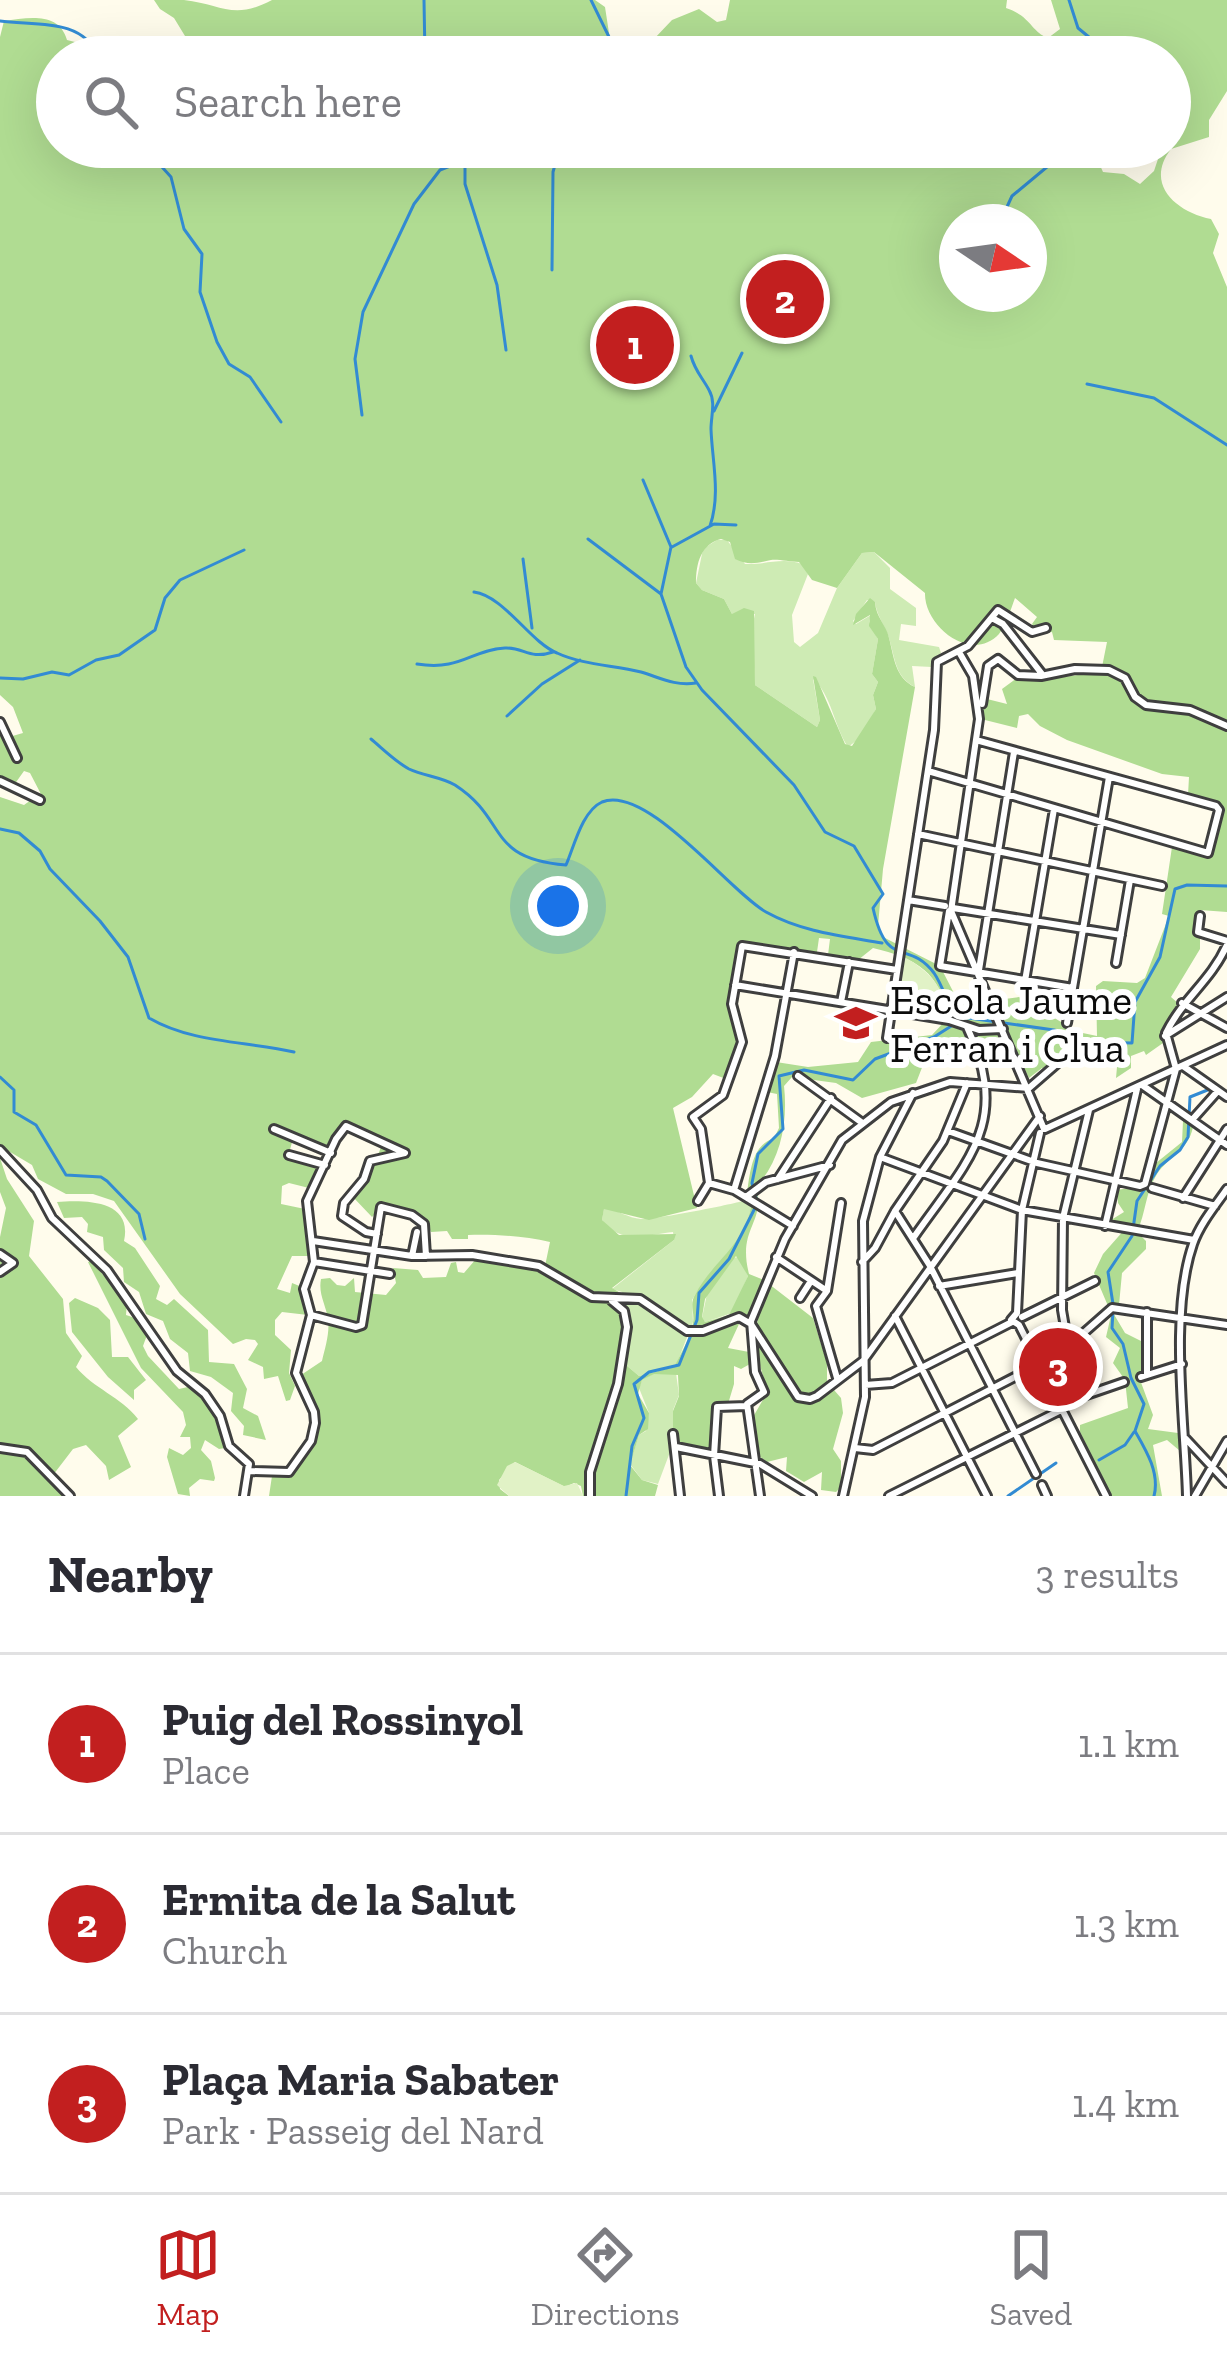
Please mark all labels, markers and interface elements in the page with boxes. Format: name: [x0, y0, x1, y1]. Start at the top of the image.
search box: [36, 36, 1191, 168]
icon: search: [78, 69, 144, 135]
text: Search here: [174, 75, 402, 129]
north arrow: [939, 204, 1047, 312]
pin: 2: [746, 254, 824, 344]
pin: 1: [596, 300, 674, 390]
your location: [528, 876, 588, 936]
place label: Escola Jaume Ferran i Clua: [890, 974, 1132, 1073]
school or university icon: Escola Jaume Ferran i Clua: [833, 1000, 879, 1046]
pin: 3: [1019, 1322, 1097, 1412]
text: Nearby: [48, 1544, 213, 1605]
text: 3 results: [1035, 1551, 1179, 1598]
text: Puig del Rossinyol: [162, 1693, 523, 1747]
text: 1: [79, 1720, 95, 1767]
text: 1.1 km: [1078, 1720, 1179, 1767]
text: Place: [162, 1747, 250, 1794]
text: Ermita de la Salut: [162, 1873, 515, 1927]
text: 2: [77, 1900, 97, 1947]
text: 1.3 km: [1074, 1900, 1179, 1947]
text: Church: [162, 1927, 287, 1974]
text: Plaça Maria Sabater: [162, 2053, 559, 2107]
text: 3: [77, 2080, 97, 2127]
text: 1.4 km: [1072, 2080, 1179, 2127]
text: Park · Passeig del Nard: [162, 2107, 544, 2154]
tab: Map: [155, 2222, 221, 2333]
tab: Directions: [531, 2222, 680, 2333]
tab: Saved: [989, 2222, 1072, 2333]

